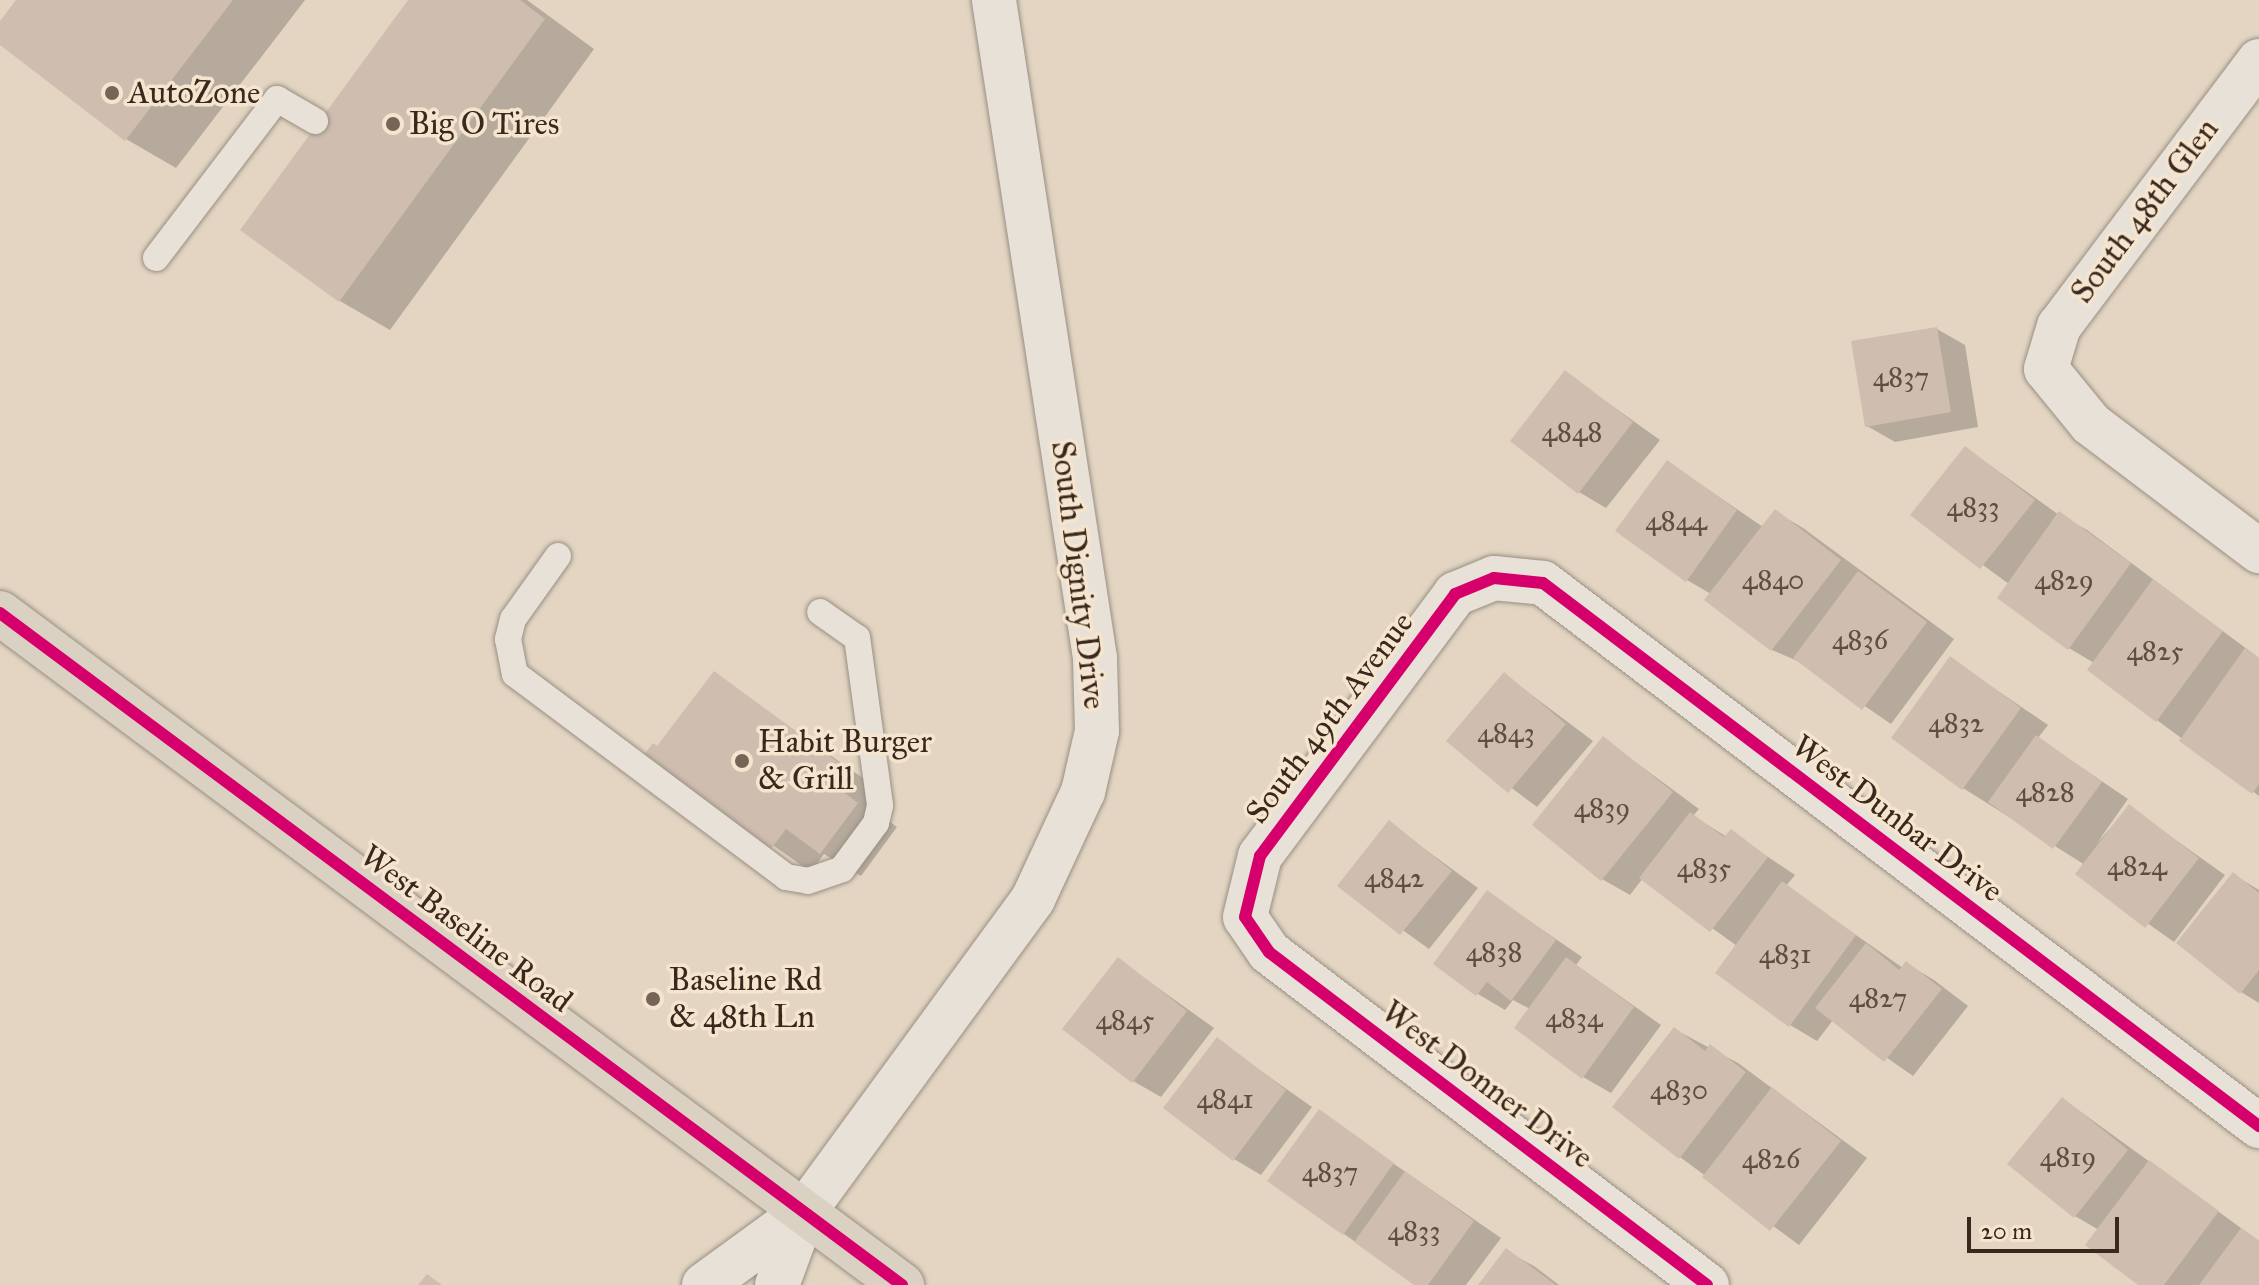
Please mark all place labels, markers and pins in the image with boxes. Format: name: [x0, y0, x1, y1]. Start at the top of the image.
place label: AutoZone: [128, 74, 260, 112]
marker: AutoZone: [103, 84, 121, 102]
place label: Big O Tires: [409, 105, 559, 143]
marker: Big O Tires: [384, 115, 402, 133]
place label: Habit Burger & Grill: [758, 724, 932, 799]
marker: Habit Burger & Grill: [733, 752, 751, 770]
place label: Baseline Rd & 48th Ln: [669, 962, 822, 1037]
marker: Baseline Rd & 48th Ln: [644, 990, 662, 1008]

